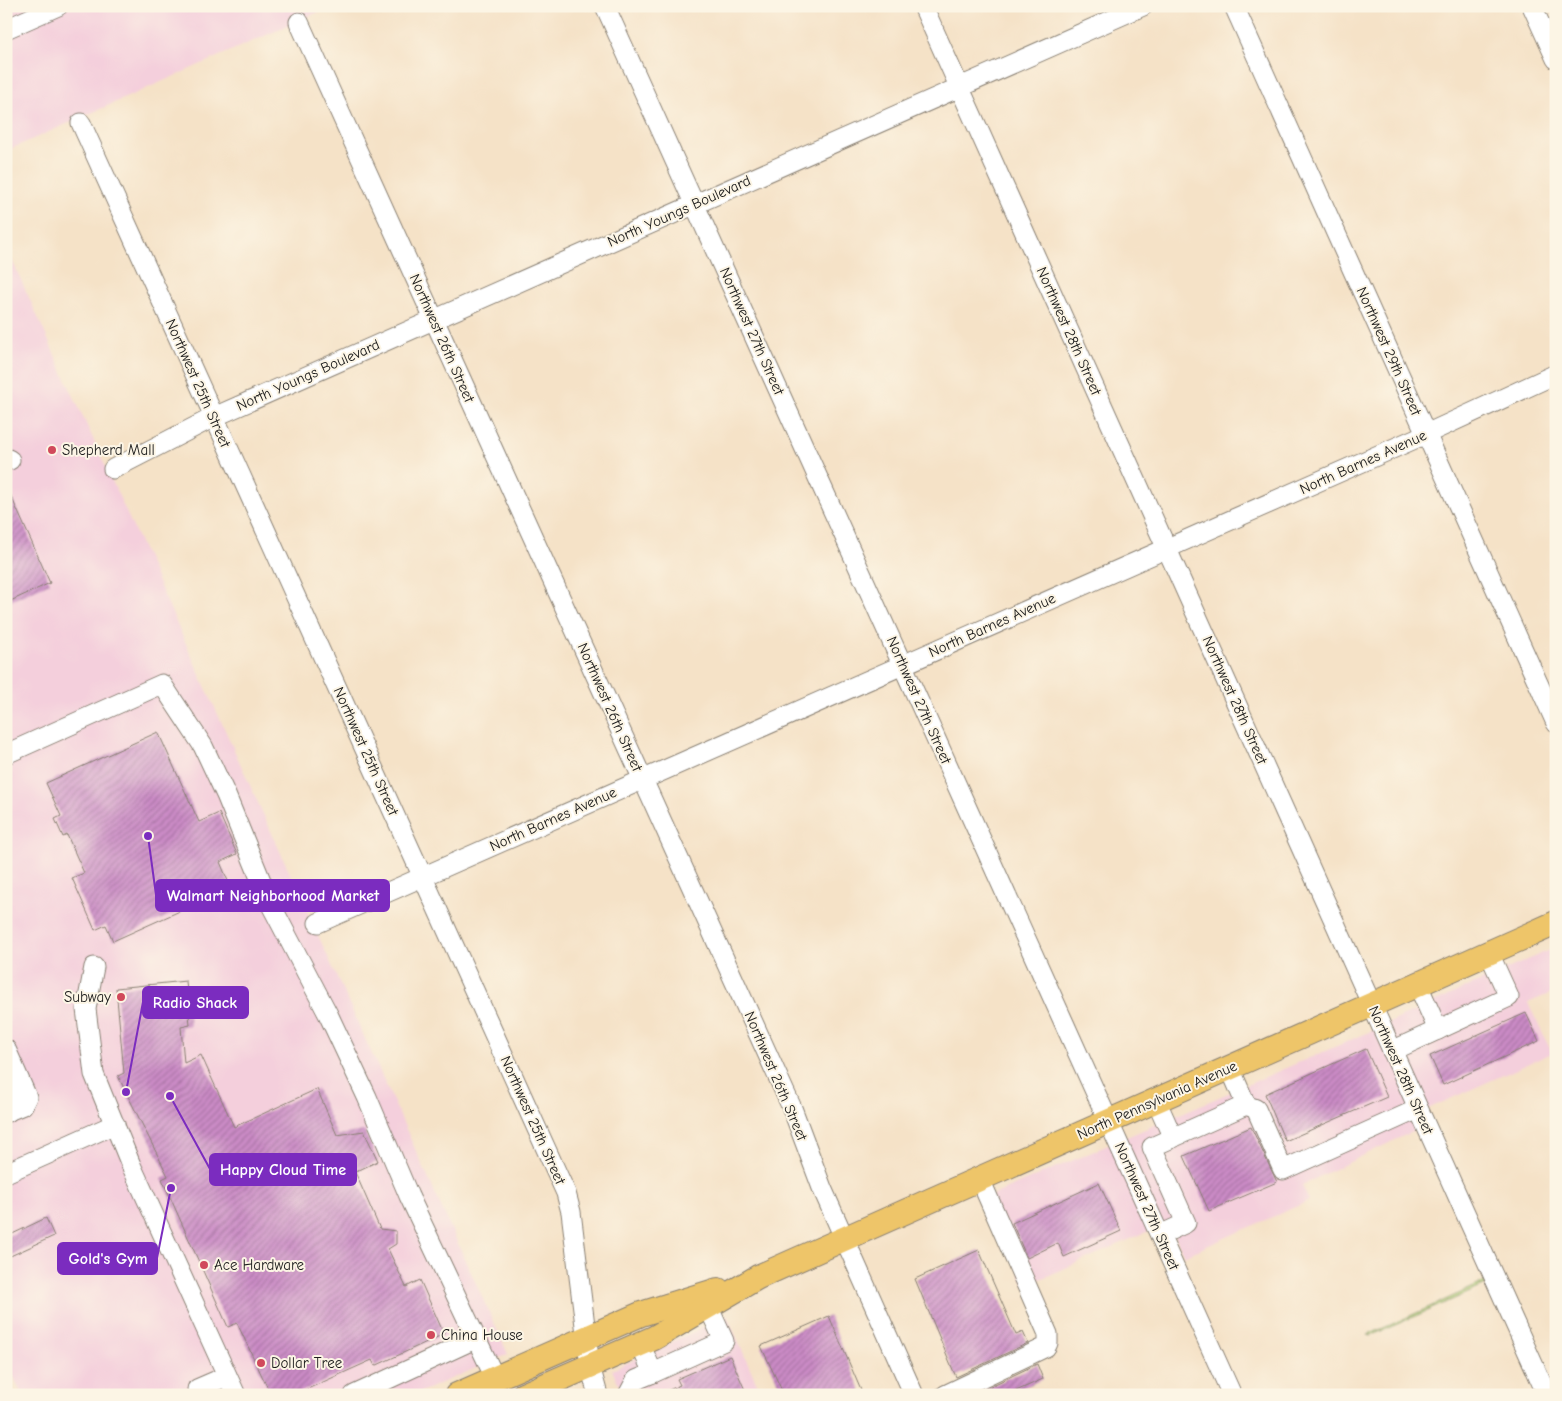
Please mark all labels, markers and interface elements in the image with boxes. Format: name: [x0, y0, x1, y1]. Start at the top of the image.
street label: North Youngs Boulevard: [605, 171, 753, 251]
street label: Northwest 27th Street: [716, 264, 789, 398]
street label: Northwest 28th Street: [1033, 264, 1106, 398]
street label: Northwest 26th Street: [406, 271, 479, 406]
street label: Northwest 29th Street: [1353, 284, 1426, 419]
street label: Northwest 25th Street: [162, 316, 235, 451]
street label: North Youngs Boulevard: [234, 335, 382, 415]
street label: North Barnes Avenue: [1297, 426, 1430, 498]
place label: Shepherd Mall: [62, 441, 155, 459]
marker: Shepherd Mall: [46, 444, 58, 456]
street label: North Barnes Avenue: [926, 589, 1059, 661]
street label: Northwest 27th Street: [883, 633, 956, 767]
street label: Northwest 28th Street: [1199, 633, 1272, 767]
street label: Northwest 26th Street: [574, 640, 647, 775]
street label: Northwest 25th Street: [330, 684, 403, 819]
street label: North Barnes Avenue: [487, 783, 620, 855]
callout: Walmart Neighborhood Market: [156, 880, 389, 911]
text: Walmart Neighborhood Market: [167, 887, 380, 905]
callout: Radio Shack: [143, 987, 248, 1018]
place label: Subway: [64, 988, 111, 1006]
marker: Subway: [115, 991, 127, 1003]
text: Radio Shack: [153, 994, 237, 1012]
street label: Northwest 28th Street: [1365, 1003, 1438, 1137]
street label: Northwest 26th Street: [741, 1009, 812, 1144]
street label: Northwest 25th Street: [497, 1053, 570, 1188]
street label: North Pennsylvania Avenue: [1074, 1056, 1240, 1143]
street label: Northwest 27th Street: [1111, 1139, 1184, 1273]
callout: Happy Cloud Time: [210, 1154, 356, 1185]
text: Happy Cloud Time: [220, 1161, 346, 1179]
callout: Gold's Gym: [58, 1243, 157, 1274]
text: Gold's Gym: [69, 1250, 147, 1268]
place label: Ace Hardware: [214, 1256, 305, 1274]
marker: Ace Hardware: [198, 1259, 210, 1271]
place label: China House: [441, 1326, 523, 1344]
marker: China House: [425, 1329, 437, 1341]
place label: Dollar Tree: [271, 1354, 343, 1372]
marker: Dollar Tree: [255, 1357, 267, 1369]

